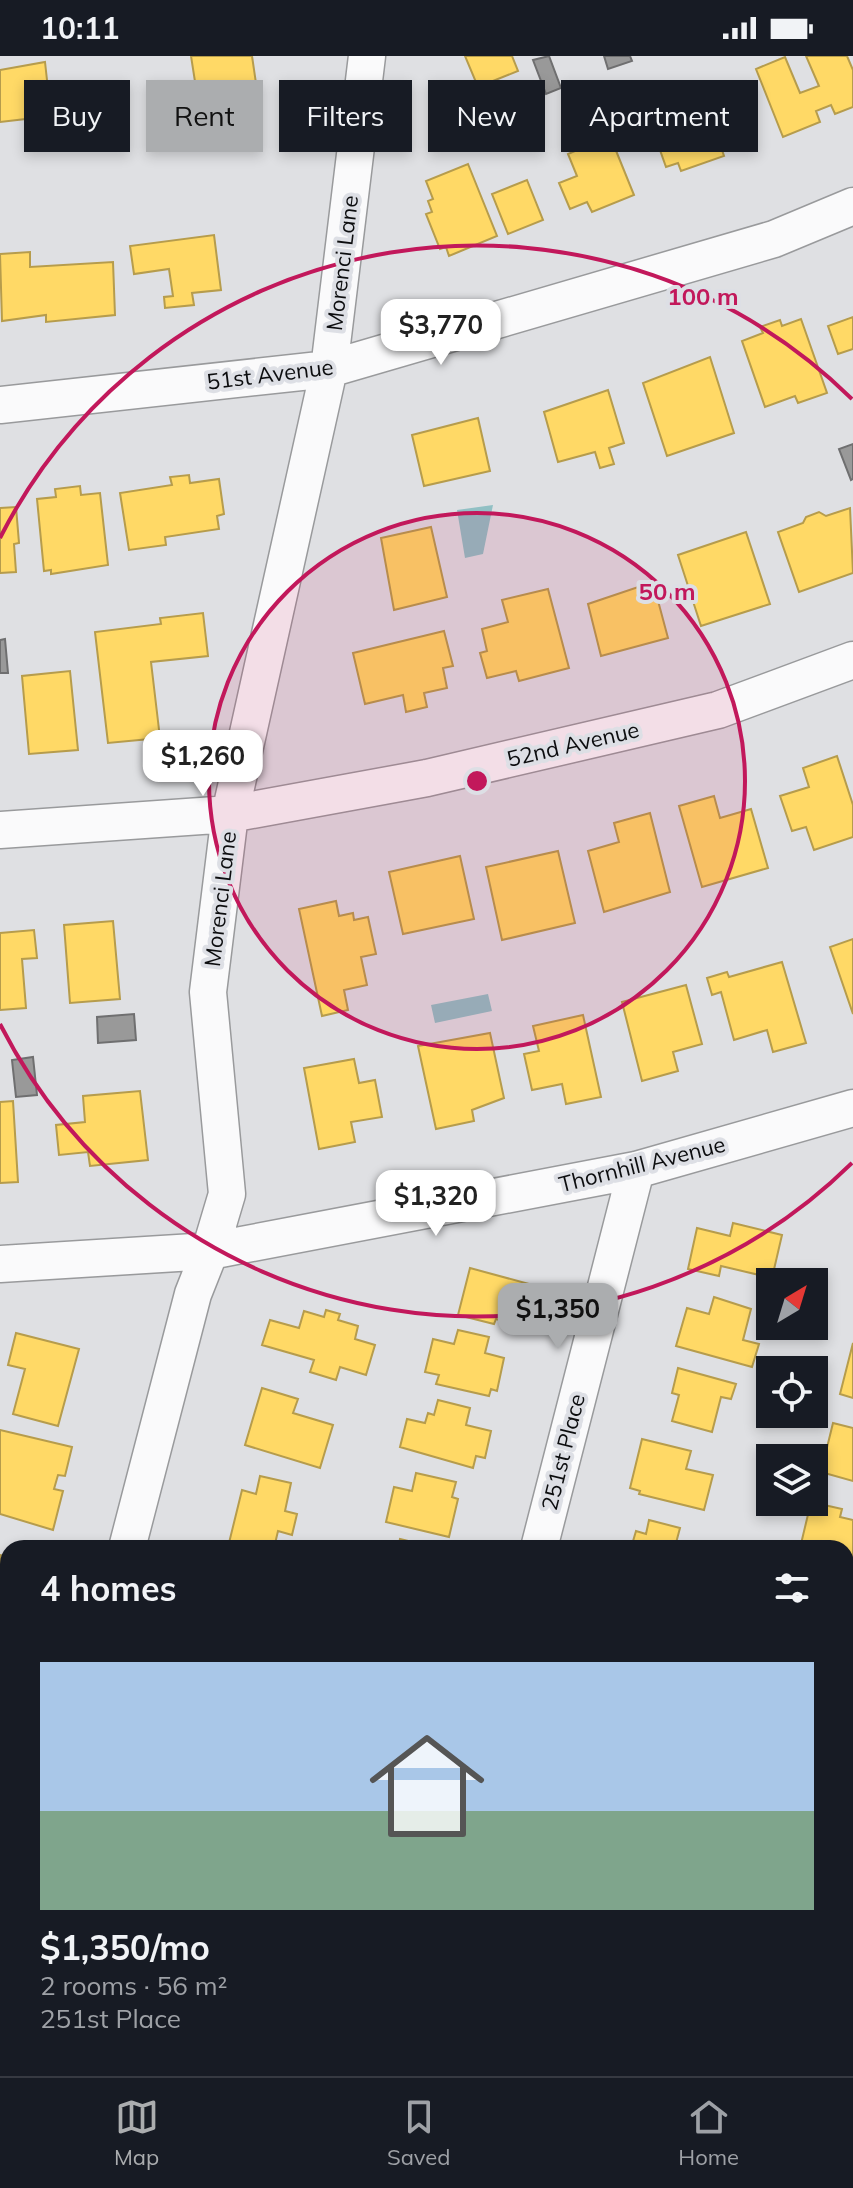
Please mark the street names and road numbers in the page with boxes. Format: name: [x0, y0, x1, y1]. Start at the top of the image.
street label: Morenci Lane: [320, 194, 364, 332]
street label: 51st Avenue: [205, 352, 335, 396]
street label: 52nd Avenue: [504, 715, 642, 773]
street label: Morenci Lane: [198, 830, 242, 968]
street label: Thornhill Avenue: [556, 1130, 728, 1198]
street label: 251st Place: [535, 1391, 591, 1513]

